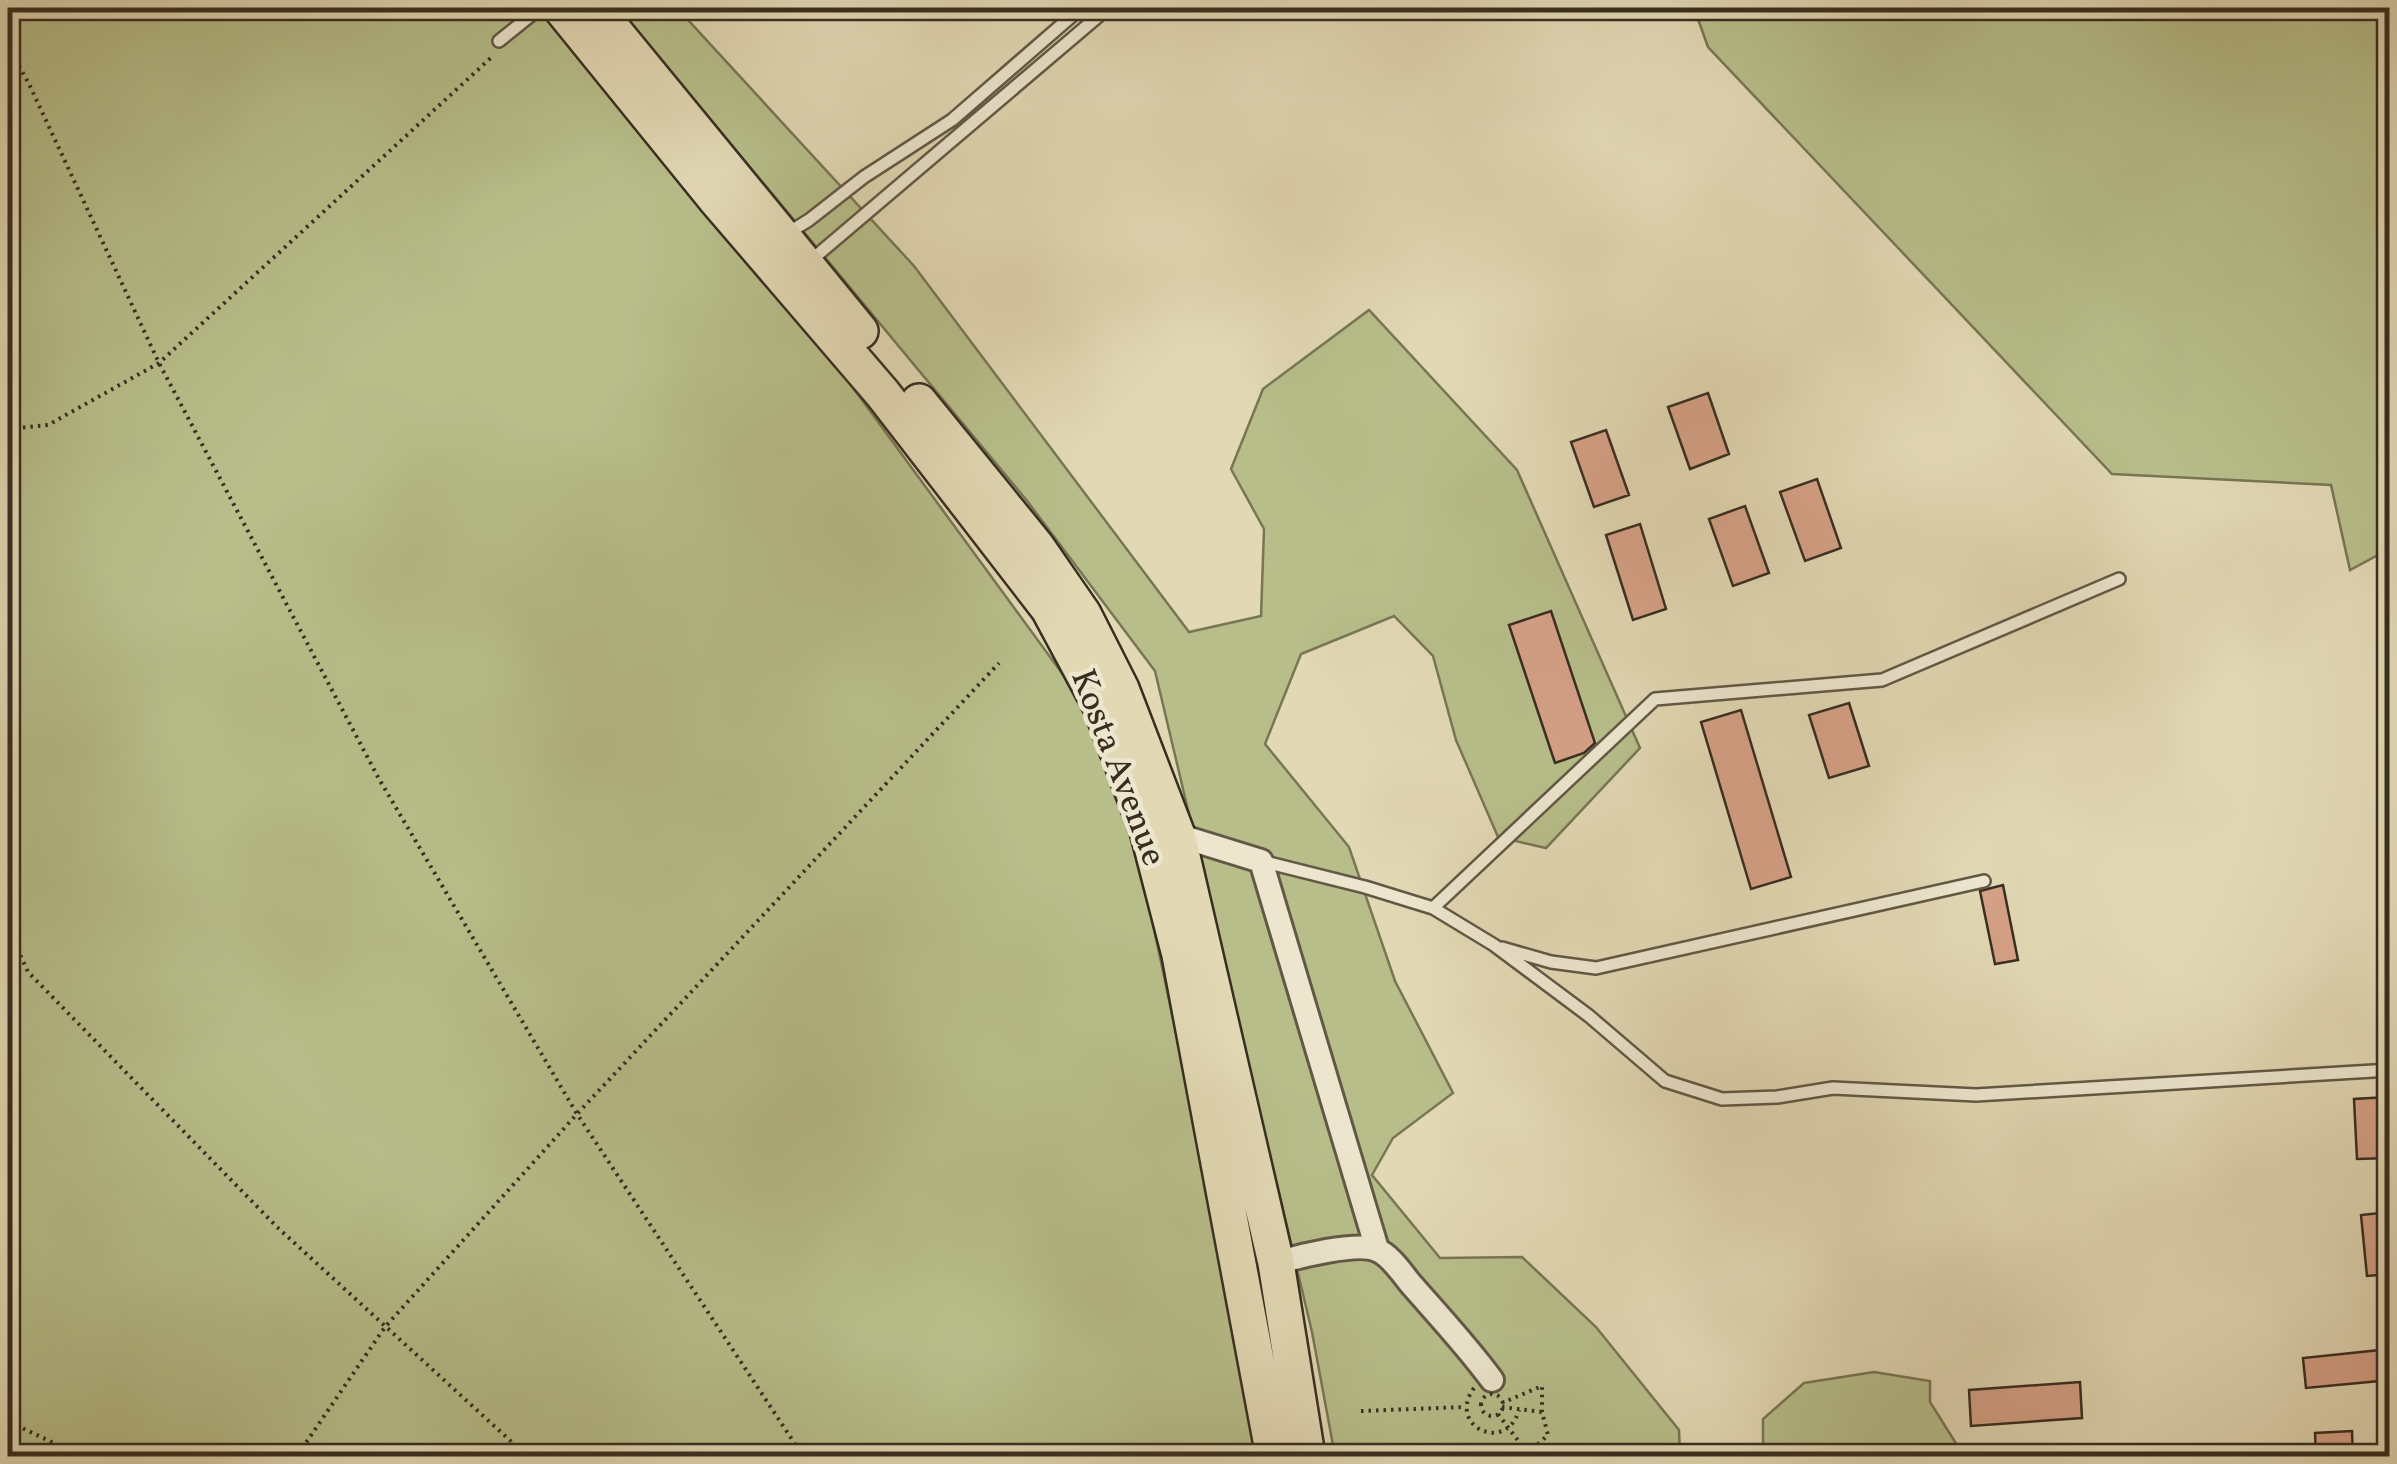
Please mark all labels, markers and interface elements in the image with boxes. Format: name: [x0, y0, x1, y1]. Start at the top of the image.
street label: Kosta Avenue: [1057, 663, 1177, 873]

